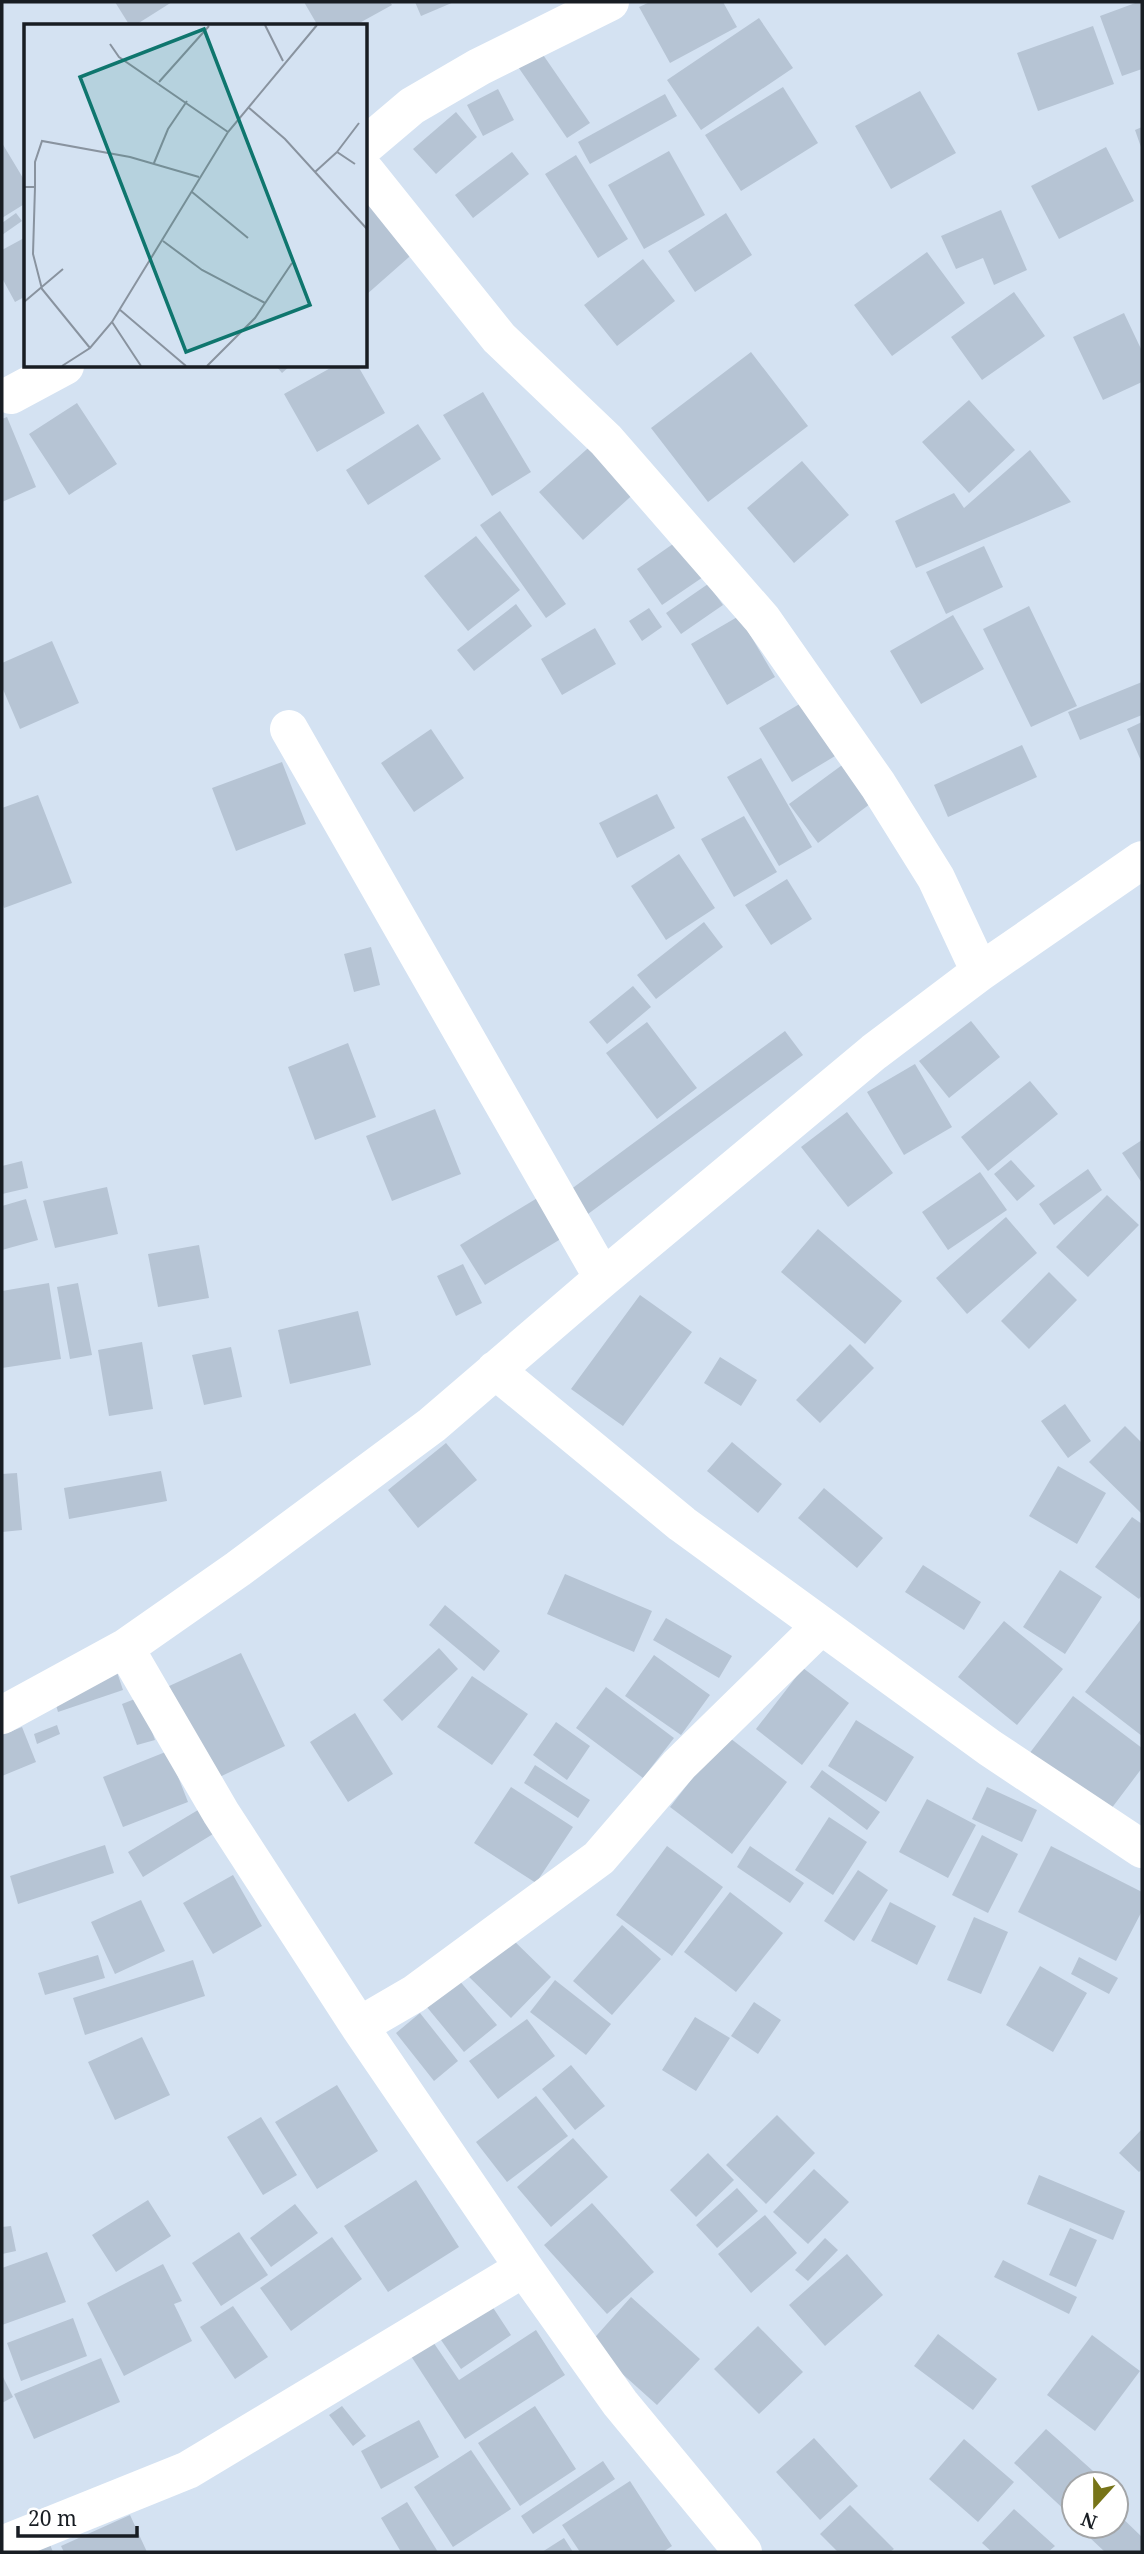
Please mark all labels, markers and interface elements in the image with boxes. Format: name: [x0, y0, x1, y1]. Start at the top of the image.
inset map: [24, 24, 368, 368]
north arrow: [1060, 2470, 1130, 2540]
scale bar: [18, 2494, 136, 2538]
text: 20 m: [28, 2504, 77, 2532]
text: N: [1077, 2506, 1101, 2536]

